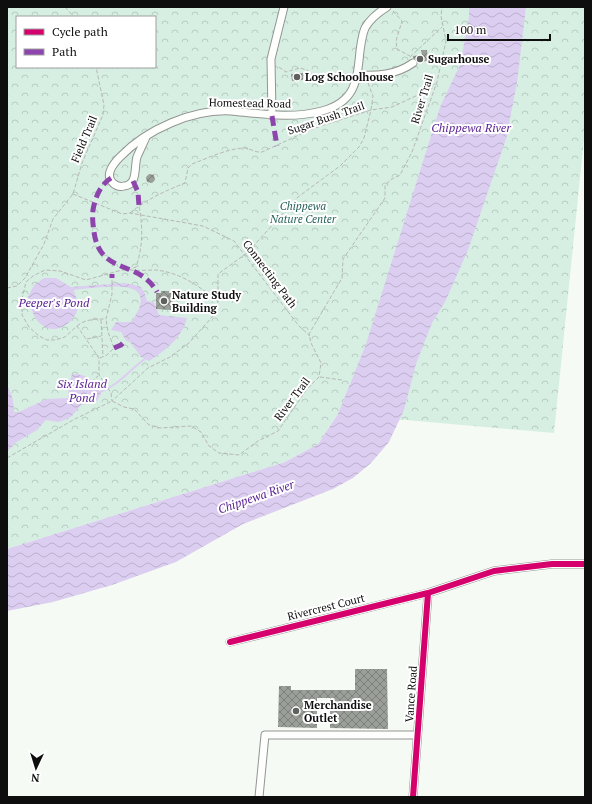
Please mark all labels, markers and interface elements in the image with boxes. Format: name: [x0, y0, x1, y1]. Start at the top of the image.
legend: [16, 16, 156, 68]
scale bar: [448, 16, 550, 42]
text: 100 m: [454, 22, 487, 37]
text: Cycle path: [52, 24, 108, 39]
text: Path: [52, 44, 77, 59]
place label: Sugarhouse: [428, 52, 489, 66]
marker: Sugarhouse: [415, 54, 425, 64]
place label: Log Schoolhouse: [305, 70, 394, 84]
marker: Log Schoolhouse: [292, 72, 302, 82]
street label: River Trail: [408, 73, 436, 125]
street label: Homestead Road: [209, 95, 291, 111]
street label: Sugar Bush Trail: [286, 98, 366, 138]
street label: Field Trail: [68, 113, 100, 165]
water label: Chippewa River: [431, 120, 512, 135]
park label: Chippewa Nature Center: [269, 199, 337, 226]
street label: Connecting Path: [240, 237, 300, 311]
place label: Nature Study Building: [172, 288, 241, 315]
water label: Peeper's Pond: [18, 295, 90, 310]
marker: Nature Study Building: [159, 296, 169, 306]
street label: River Trail: [271, 374, 313, 424]
water label: Six Island Pond: [57, 376, 108, 405]
water label: Chippewa River: [216, 476, 297, 517]
street label: Rivercrest Court: [286, 591, 366, 623]
street label: Vance Road: [402, 665, 420, 723]
place label: Merchandise Outlet: [304, 698, 372, 725]
marker: Merchandise Outlet: [291, 706, 301, 716]
north arrow: [16, 748, 56, 788]
text: N: [30, 771, 40, 785]

